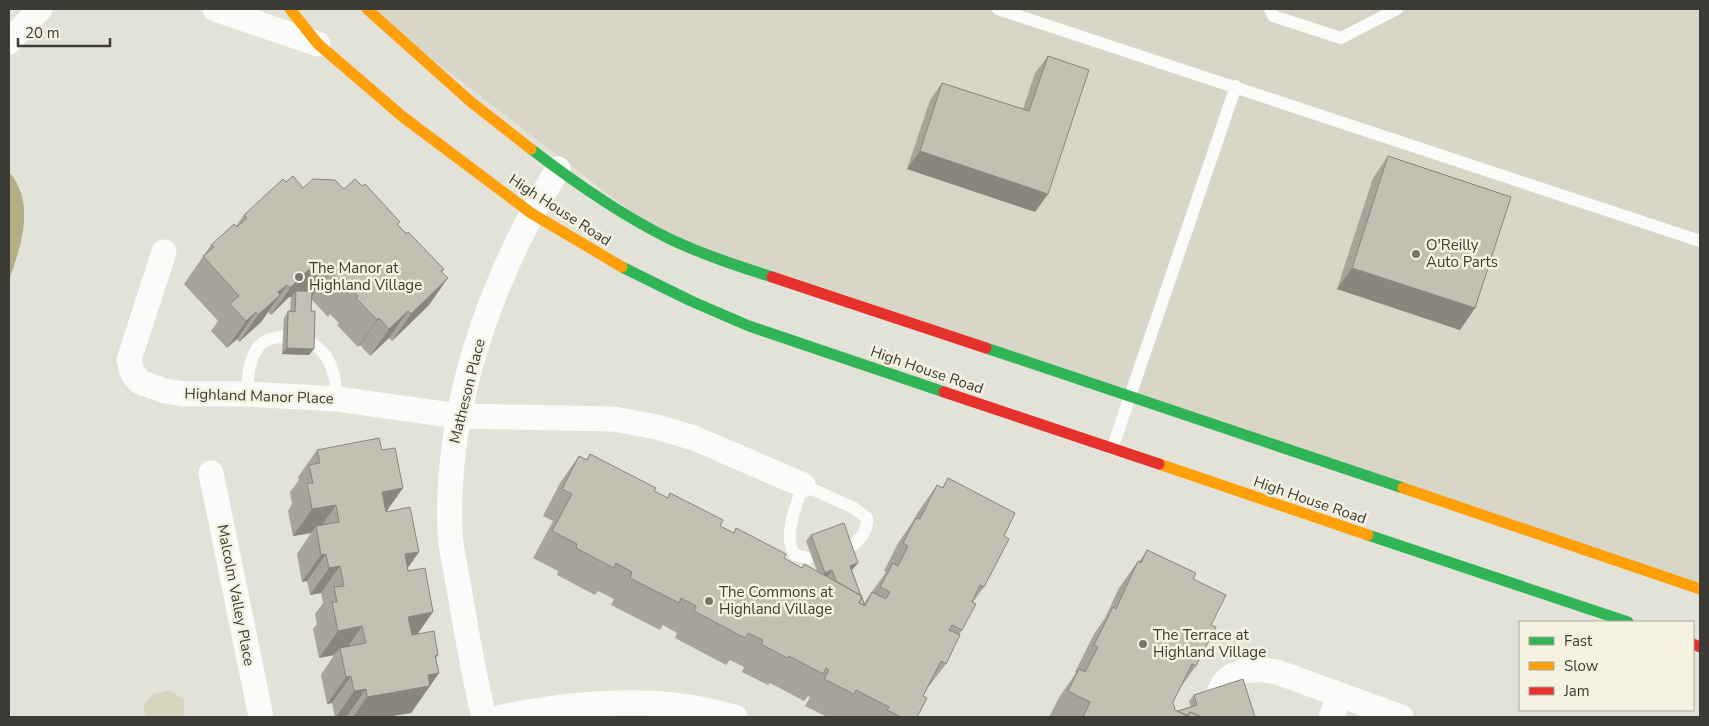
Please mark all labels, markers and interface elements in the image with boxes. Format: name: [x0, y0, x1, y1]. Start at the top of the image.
scale bar: [18, 15, 110, 47]
text: 20 m: [25, 23, 60, 43]
street label: High House Road: [505, 169, 615, 251]
place label: O'Reilly Auto Parts: [1426, 235, 1498, 272]
marker: O'Reilly Auto Parts: [1410, 248, 1422, 260]
place label: The Manor at Highland Village: [309, 258, 422, 295]
marker: The Manor at Highland Village: [293, 271, 305, 283]
street label: Matheson Place: [444, 337, 490, 445]
street label: High House Road: [868, 341, 986, 399]
street label: Highland Manor Place: [184, 383, 334, 409]
street label: High House Road: [1251, 471, 1369, 529]
street label: Malcolm Valley Place: [212, 523, 260, 667]
place label: The Commons at Highland Village: [719, 582, 834, 619]
marker: The Commons at Highland Village: [703, 595, 715, 607]
legend: [1519, 621, 1694, 711]
place label: The Terrace at Highland Village: [1153, 625, 1266, 662]
text: Fast: [1564, 631, 1593, 651]
marker: The Terrace at Highland Village: [1137, 638, 1149, 650]
text: Slow: [1564, 656, 1599, 676]
text: Jam: [1563, 681, 1590, 701]

